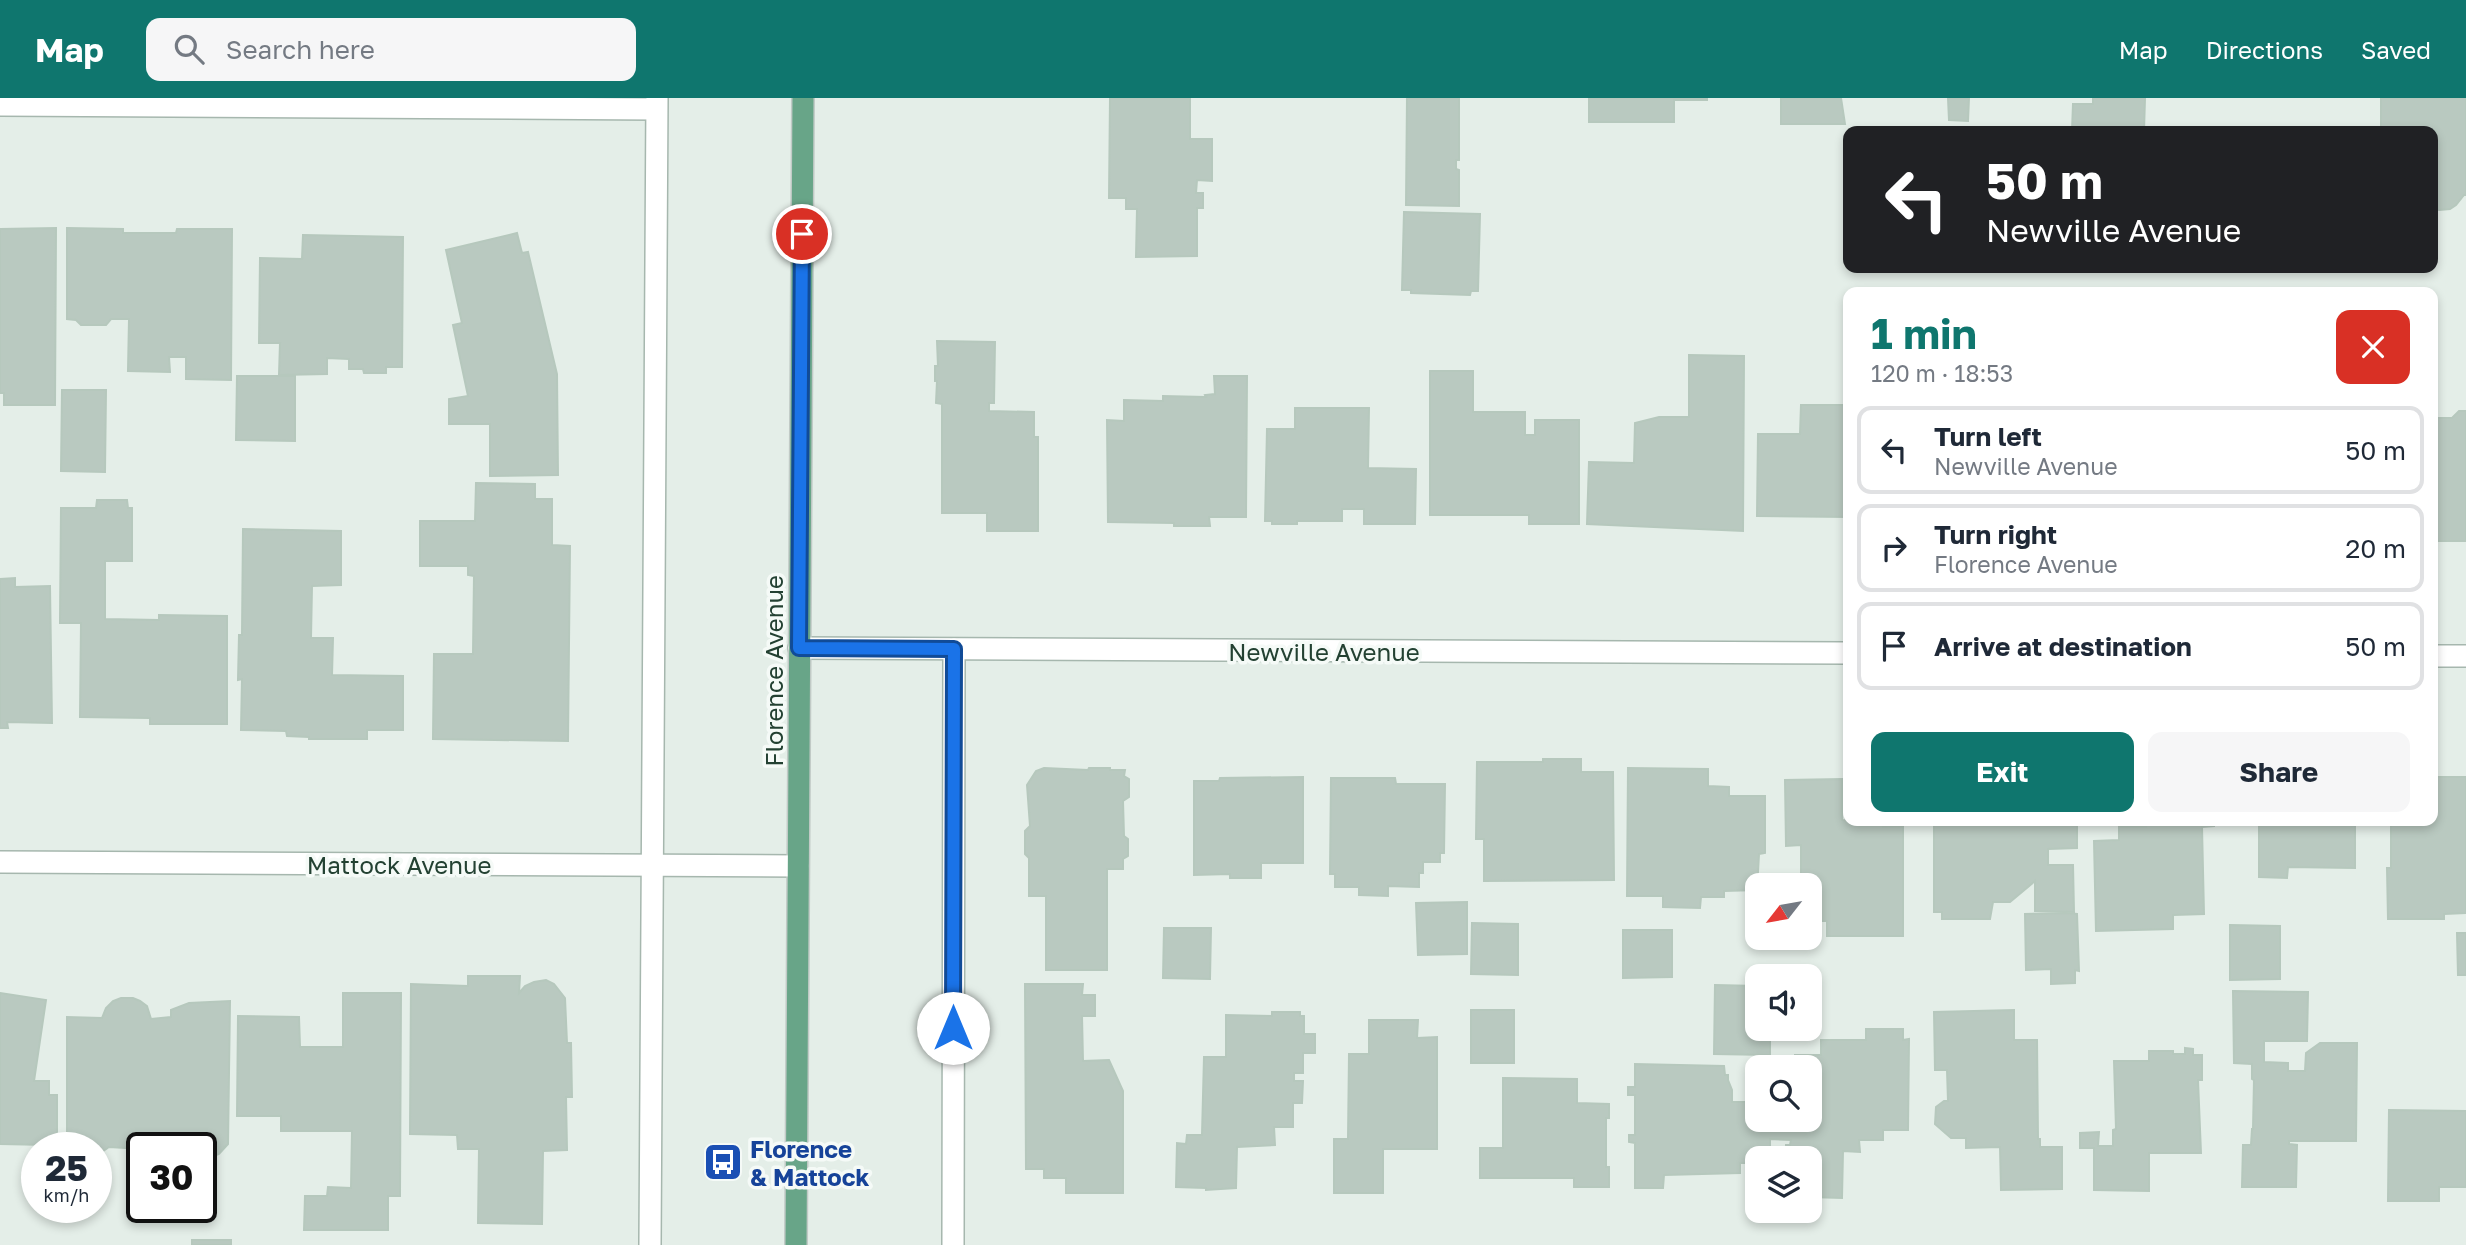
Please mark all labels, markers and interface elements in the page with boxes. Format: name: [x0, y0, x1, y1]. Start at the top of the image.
search box: [146, 18, 636, 81]
text: Map: [35, 30, 104, 69]
icon: search: [170, 30, 208, 68]
text: Search here: [226, 34, 375, 65]
text: Map: [2119, 35, 2168, 64]
text: Directions: [2206, 35, 2323, 64]
text: Saved: [2361, 35, 2431, 64]
text: 50 m: [1986, 151, 2103, 210]
icon: left: [1871, 154, 1962, 245]
pin: [772, 204, 832, 264]
text: Newville Avenue: [1986, 211, 2241, 249]
icon: arrive: [783, 215, 821, 253]
text: 1 min: [1871, 308, 1977, 358]
button: close: [2336, 310, 2410, 384]
text: 120 m · 18:53: [1871, 359, 2013, 387]
text: Turn left: [1934, 421, 2042, 452]
icon: left: [1875, 431, 1913, 469]
text: 50 m: [2345, 435, 2406, 466]
text: Newville Avenue: [1934, 452, 2118, 480]
text: Turn right: [1934, 519, 2057, 550]
icon: right: [1875, 529, 1913, 567]
text: 20 m: [2345, 533, 2406, 564]
text: Florence Avenue: [1934, 550, 2118, 578]
street label: Florence Avenue: [759, 575, 788, 767]
icon: arrive: [1875, 627, 1913, 665]
text: Arrive at destination: [1934, 631, 2192, 662]
text: 50 m: [2345, 631, 2406, 662]
street label: Newville Avenue: [1228, 637, 1420, 666]
button: Exit: [1871, 732, 2134, 812]
button: Share: [2148, 732, 2410, 812]
street label: Mattock Avenue: [307, 850, 491, 879]
north arrow: [1745, 873, 1822, 950]
map controls: [1745, 873, 1822, 1223]
button: sound: [1745, 964, 1822, 1041]
position arrow: [916, 991, 990, 1065]
button: search: [1745, 1055, 1822, 1132]
speed limit sign: 30: [126, 1132, 217, 1223]
place label: Florence & Mattock: [750, 1134, 869, 1191]
bus stop icon: Florence & Mattock: [702, 1141, 744, 1183]
button: layers: [1745, 1146, 1822, 1223]
text: 25: [45, 1147, 88, 1189]
text: km/h: [44, 1184, 89, 1206]

